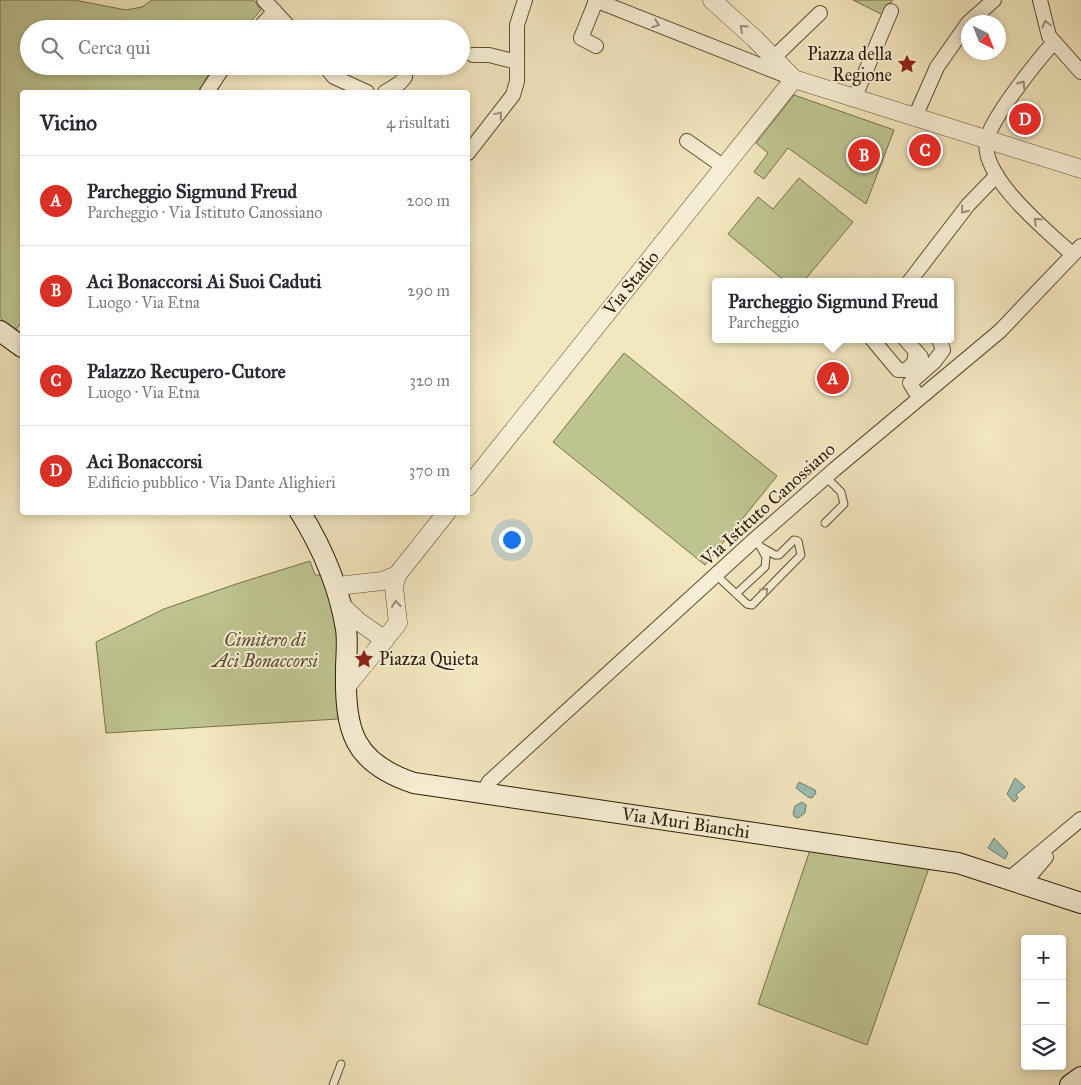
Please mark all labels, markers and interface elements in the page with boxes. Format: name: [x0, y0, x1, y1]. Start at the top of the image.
north arrow: [961, 15, 1006, 60]
one-way arrow: [652, 18, 660, 28]
search box: [20, 20, 470, 75]
one-way arrow: [1041, 20, 1052, 29]
one-way arrow: [740, 25, 749, 34]
icon: search: [38, 34, 66, 62]
text: Cerca qui: [78, 36, 150, 59]
place label: Piazza della Regione: [807, 43, 892, 87]
place icon: Piazza della Regione: [896, 53, 918, 75]
one-way arrow: [1016, 80, 1025, 90]
pin: D: [1009, 100, 1041, 138]
text: Vicino: [40, 110, 97, 136]
one-way arrow: [493, 112, 502, 121]
text: 4 risultati: [386, 113, 450, 132]
pin: C: [909, 131, 941, 169]
pin: B: [848, 136, 880, 174]
text: Parcheggio Sigmund Freud: [87, 180, 297, 203]
text: A: [51, 191, 61, 210]
text: 200 m: [407, 191, 450, 210]
text: Parcheggio · Via Istituto Canossiano: [87, 203, 323, 222]
one-way arrow: [960, 205, 969, 214]
one-way arrow: [1033, 218, 1042, 227]
street label: Via Stadio: [598, 246, 664, 320]
text: Aci Bonaccorsi Ai Suoi Caduti: [87, 270, 321, 293]
popup: [712, 278, 954, 343]
text: B: [51, 281, 61, 300]
text: 290 m: [407, 281, 450, 300]
text: Parcheggio Sigmund Freud: [728, 290, 938, 313]
text: Luogo · Via Etna: [87, 293, 200, 312]
text: Parcheggio: [728, 313, 799, 332]
pin: A: [817, 359, 849, 397]
text: Palazzo Recupero-Cutore: [87, 360, 286, 383]
text: C: [51, 371, 61, 390]
text: 320 m: [410, 371, 450, 390]
text: Luogo · Via Etna: [87, 383, 200, 402]
street label: Via Istituto Canossiano: [696, 438, 840, 571]
text: Aci Bonaccorsi: [87, 450, 203, 473]
text: D: [50, 461, 62, 480]
text: 370 m: [409, 461, 450, 480]
text: Edificio pubblico · Via Dante Alighieri: [87, 473, 336, 492]
your location: [499, 527, 525, 553]
one-way arrow: [760, 588, 769, 597]
one-way arrow: [391, 600, 402, 608]
park label: Cimitero di Aci Bonaccorsi: [210, 629, 318, 672]
place icon: Piazza Quieta: [353, 648, 375, 670]
place label: Piazza Quieta: [379, 648, 479, 670]
street label: Via Muri Bianchi: [619, 803, 751, 843]
map controls: [1021, 935, 1066, 1070]
button: +: [1021, 935, 1066, 980]
button: −: [1021, 980, 1066, 1025]
button: layers: [1021, 1025, 1066, 1070]

